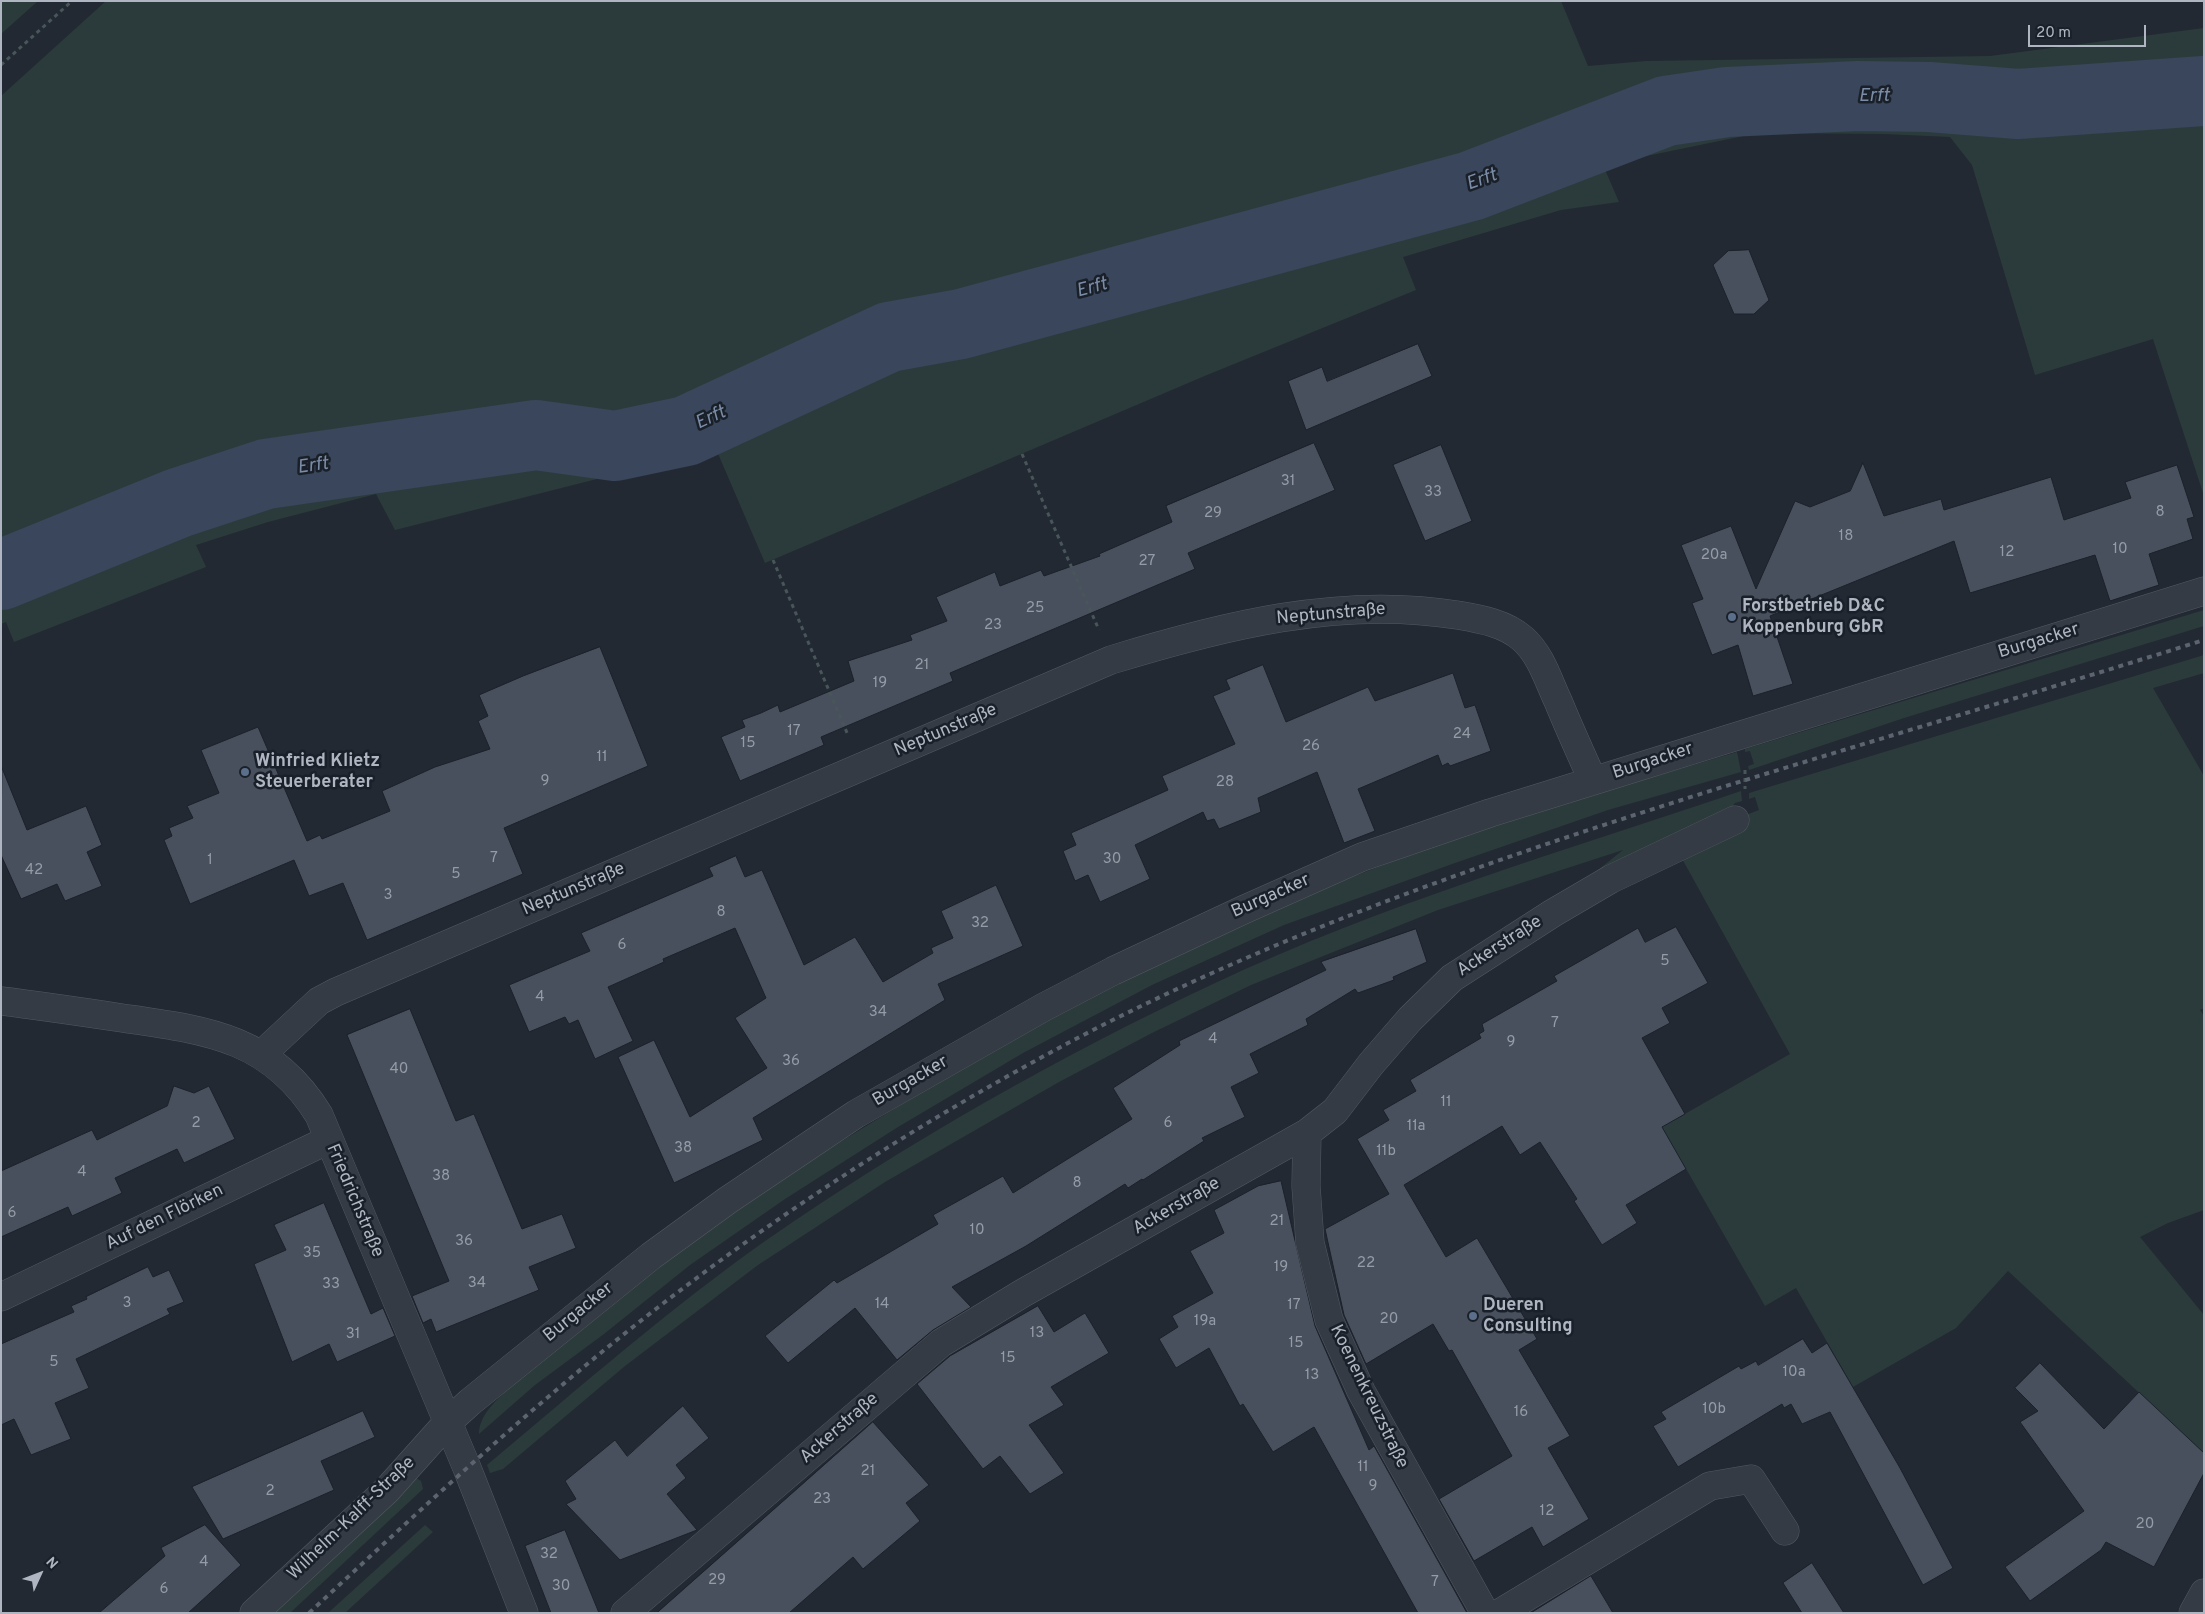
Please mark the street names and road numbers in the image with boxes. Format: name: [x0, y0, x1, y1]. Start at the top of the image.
street label: Neptunstraße: [1276, 599, 1386, 631]
street label: Burgacker: [1996, 619, 2082, 665]
street label: Neptunstraße: [891, 700, 1001, 762]
street label: Burgacker: [1610, 739, 1696, 785]
street label: Neptunstraße: [519, 859, 629, 921]
street label: Burgacker: [1228, 870, 1314, 924]
street label: Ackerstraße: [1454, 912, 1546, 982]
street label: Burgacker: [869, 1052, 953, 1112]
street label: Friedrichstraße: [320, 1141, 388, 1261]
street label: Ackerstraße: [1130, 1173, 1224, 1241]
street label: Auf den Flörken: [103, 1180, 227, 1256]
street label: Burgacker: [540, 1278, 618, 1348]
street label: Koenenkreuzstraße: [1324, 1322, 1412, 1472]
street label: Ackerstraße: [796, 1389, 884, 1469]
street label: Wilhelm-Kalff-Straße: [284, 1453, 420, 1585]

